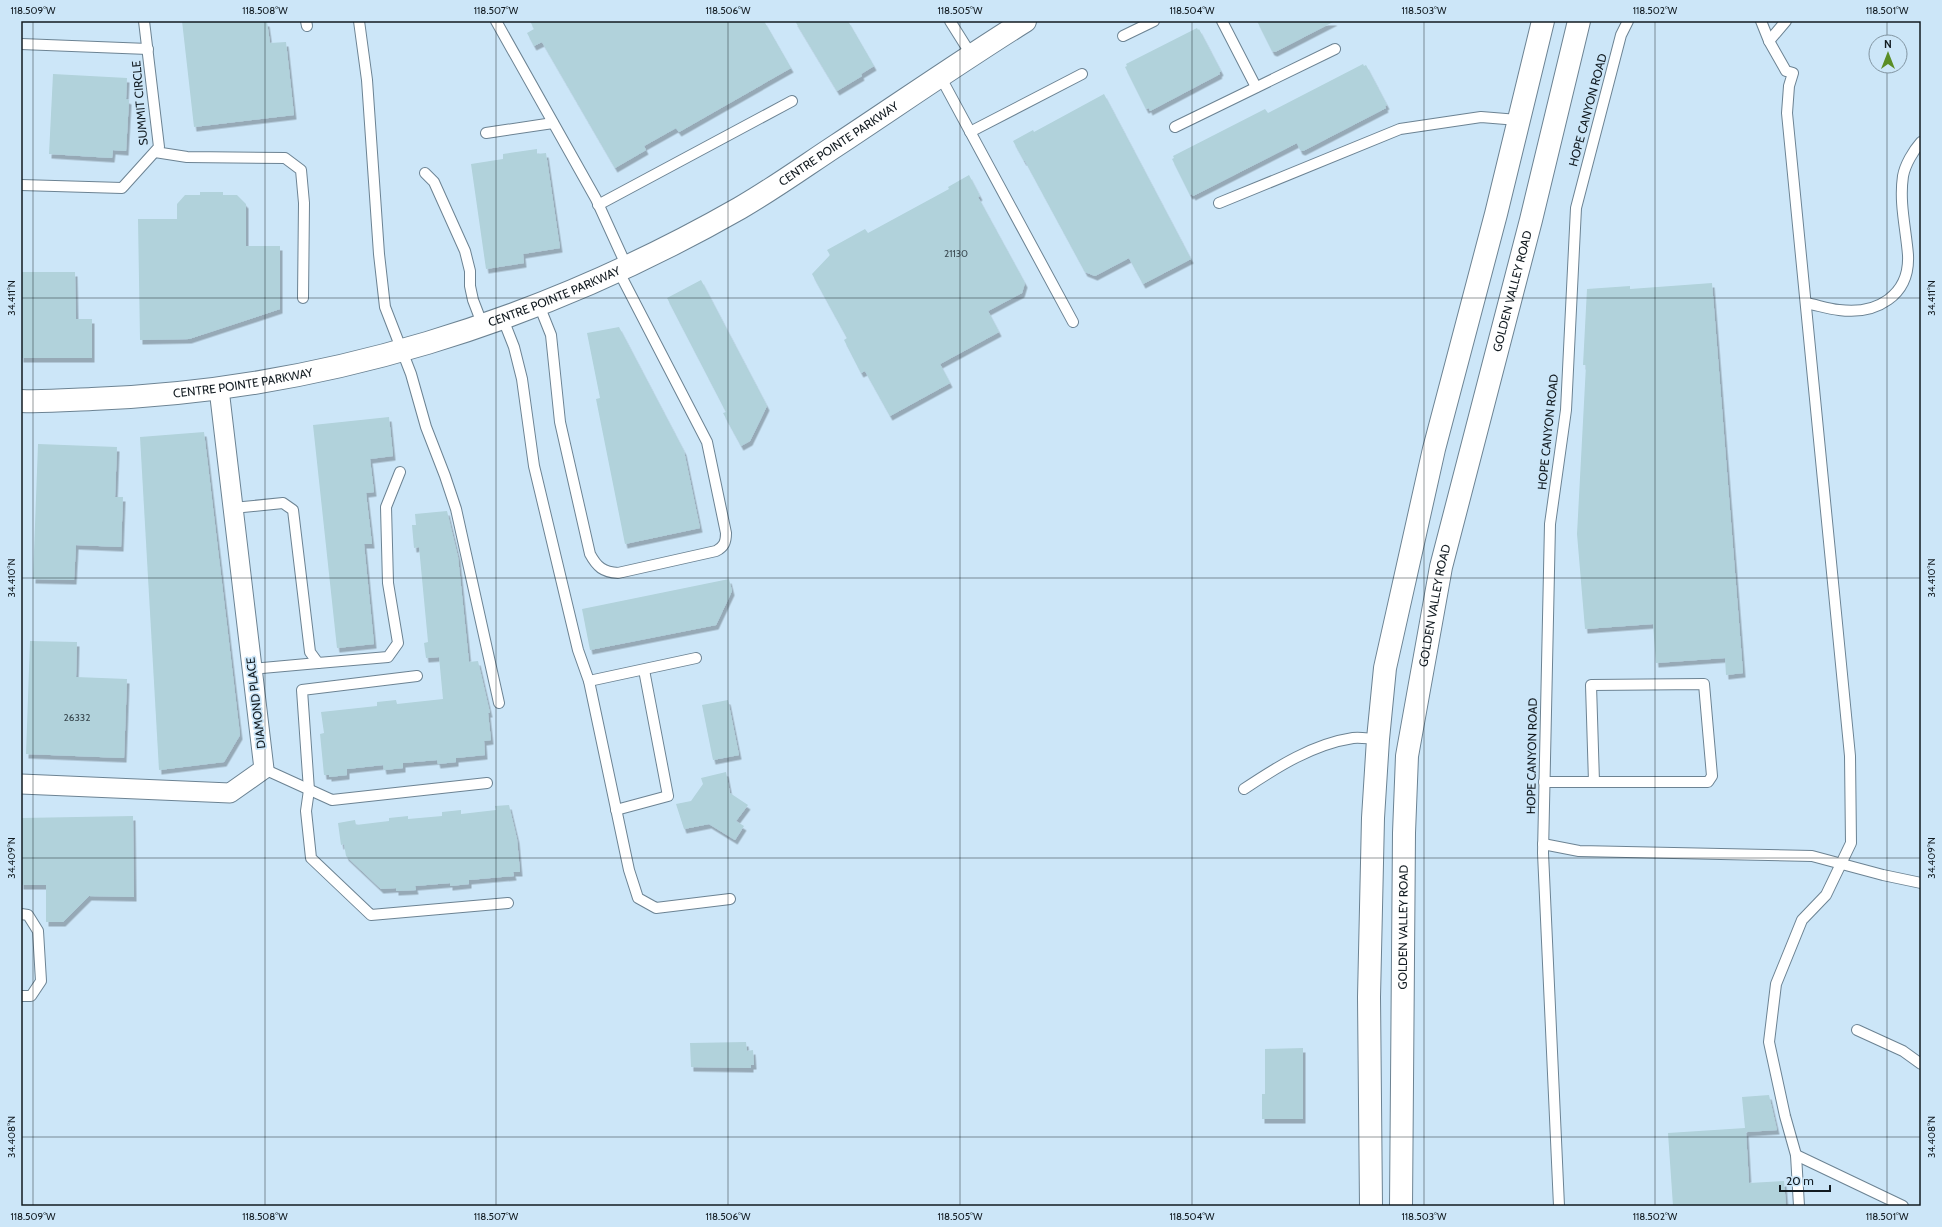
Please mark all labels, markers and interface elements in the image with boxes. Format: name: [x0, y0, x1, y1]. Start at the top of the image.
text: 118.509°W: [10, 4, 56, 17]
text: 118.508°W: [242, 4, 288, 17]
text: 118.507°W: [474, 4, 519, 17]
text: 118.506°W: [706, 4, 751, 17]
text: 118.505°W: [938, 4, 983, 17]
text: 118.504°W: [1169, 4, 1215, 17]
text: 118.503°W: [1402, 4, 1447, 17]
text: 118.502°W: [1633, 4, 1678, 17]
text: 118.501°W: [1866, 4, 1909, 17]
north arrow: [1868, 34, 1908, 74]
text: N: [1884, 37, 1892, 51]
street label: HOPE CANYON ROAD: [1565, 51, 1610, 168]
street label: SUMMIT CIRCLE: [128, 60, 151, 146]
street label: CENTRE POINTE PARKWAY: [776, 98, 901, 189]
street label: GOLDEN VALLEY ROAD: [1489, 229, 1535, 353]
house number: 21130: [944, 247, 968, 260]
street label: CENTRE POINTE PARKWAY: [486, 263, 623, 330]
text: 34.411°N: [5, 280, 18, 316]
text: 34.411°N: [1925, 280, 1938, 316]
street label: CENTRE POINTE PARKWAY: [172, 364, 314, 401]
street label: HOPE CANYON ROAD: [1534, 373, 1561, 491]
street label: GOLDEN VALLEY ROAD: [1415, 542, 1454, 668]
text: 34.410°N: [5, 558, 18, 598]
text: 34.410°N: [1925, 558, 1938, 598]
street label: DIAMOND PLACE: [242, 656, 269, 750]
street label: HOPE CANYON ROAD: [1523, 697, 1540, 814]
house number: 26332: [64, 711, 90, 724]
text: 34.409°N: [5, 837, 18, 879]
text: 34.409°N: [1925, 837, 1938, 879]
street label: GOLDEN VALLEY ROAD: [1395, 864, 1411, 989]
text: 34.408°N: [5, 1116, 18, 1158]
text: 34.408°N: [1925, 1116, 1938, 1158]
scale bar: [1780, 1167, 1830, 1193]
text: 20 m: [1786, 1173, 1814, 1188]
text: 118.509°W: [10, 1210, 56, 1223]
text: 118.508°W: [242, 1210, 288, 1223]
text: 118.507°W: [474, 1210, 519, 1223]
text: 118.506°W: [706, 1210, 751, 1223]
text: 118.505°W: [938, 1210, 983, 1223]
text: 118.504°W: [1169, 1210, 1215, 1223]
text: 118.503°W: [1402, 1210, 1447, 1223]
text: 118.502°W: [1633, 1210, 1678, 1223]
text: 118.501°W: [1866, 1210, 1909, 1223]

